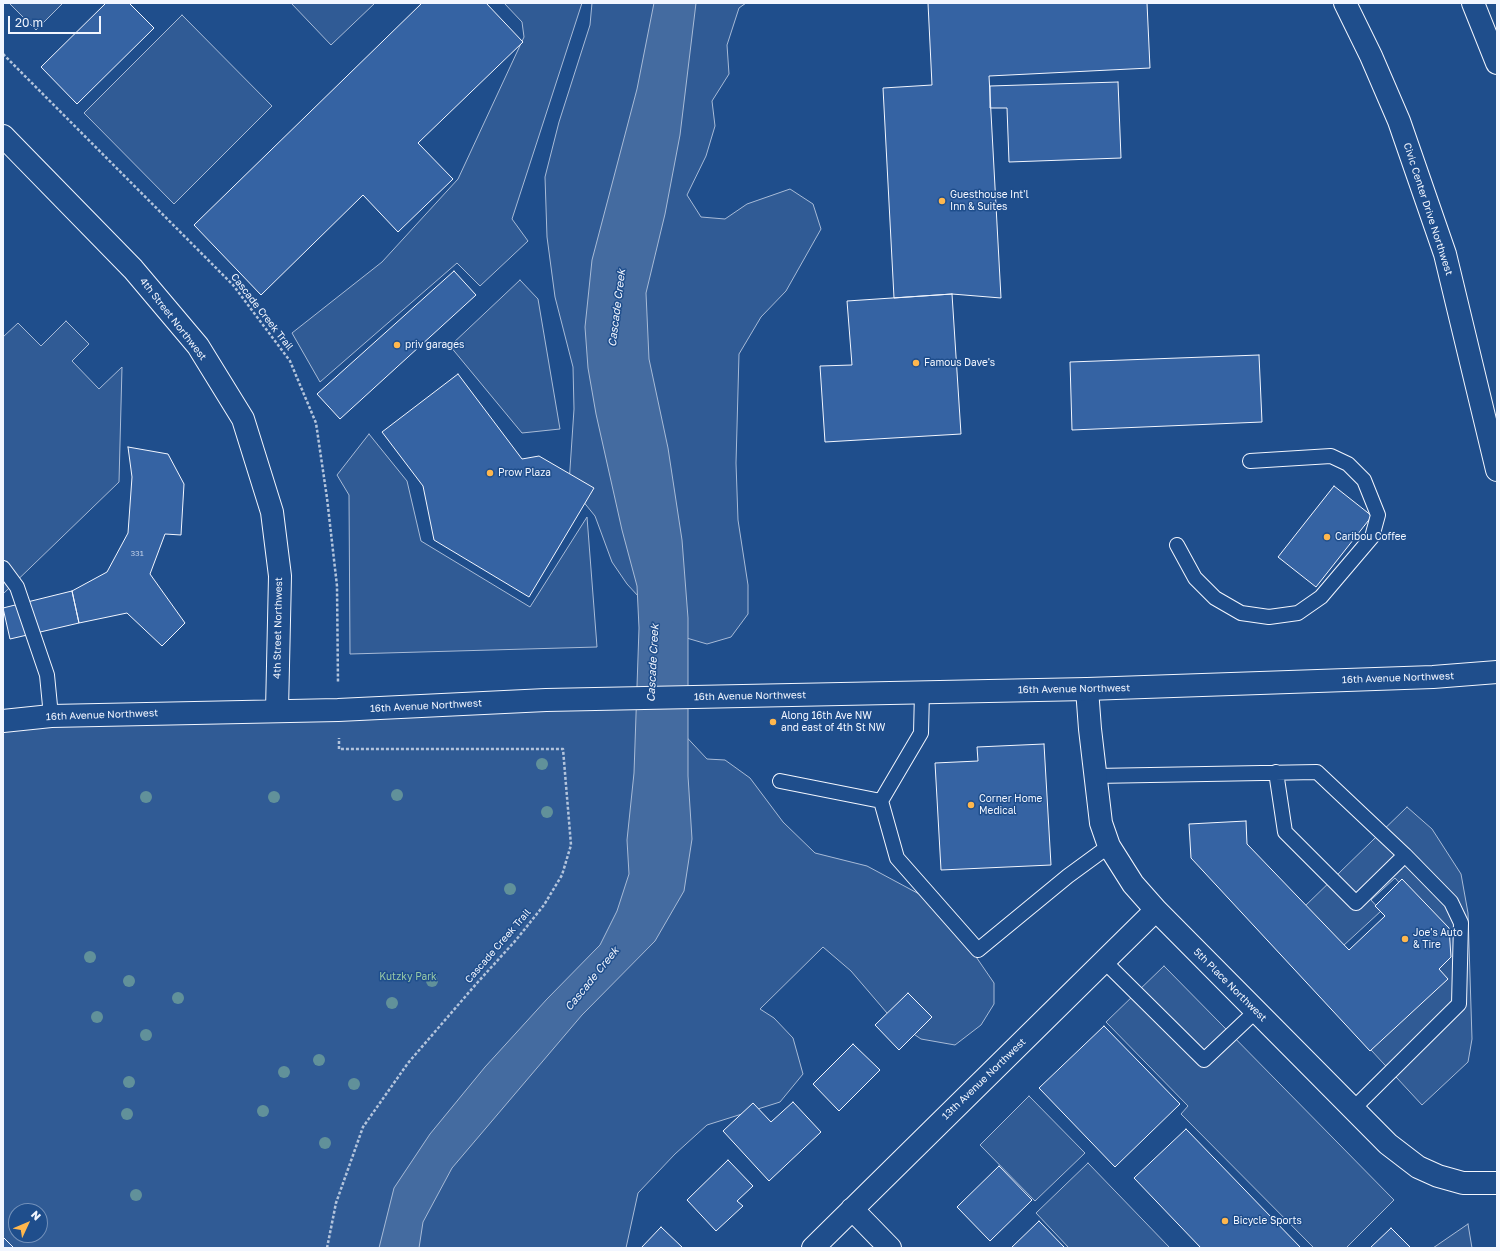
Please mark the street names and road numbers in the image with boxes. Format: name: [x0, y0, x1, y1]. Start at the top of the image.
street label: Civic Center Drive Northwest: [1401, 141, 1455, 277]
street label: Cascade Creek Trail: [228, 271, 296, 353]
street label: 4th Street Northwest: [137, 275, 209, 363]
street label: 4th Street Northwest: [271, 577, 285, 679]
street label: 16th Avenue Northwest: [1342, 670, 1454, 686]
street label: 16th Avenue Northwest: [1018, 682, 1130, 696]
street label: 16th Avenue Northwest: [694, 689, 806, 703]
street label: 16th Avenue Northwest: [370, 697, 482, 715]
street label: 16th Avenue Northwest: [46, 707, 158, 723]
street label: Cascade Creek Trail: [463, 906, 533, 986]
street label: 5th Place Northwest: [1191, 946, 1269, 1024]
street label: 13th Avenue Northwest: [940, 1036, 1028, 1122]

